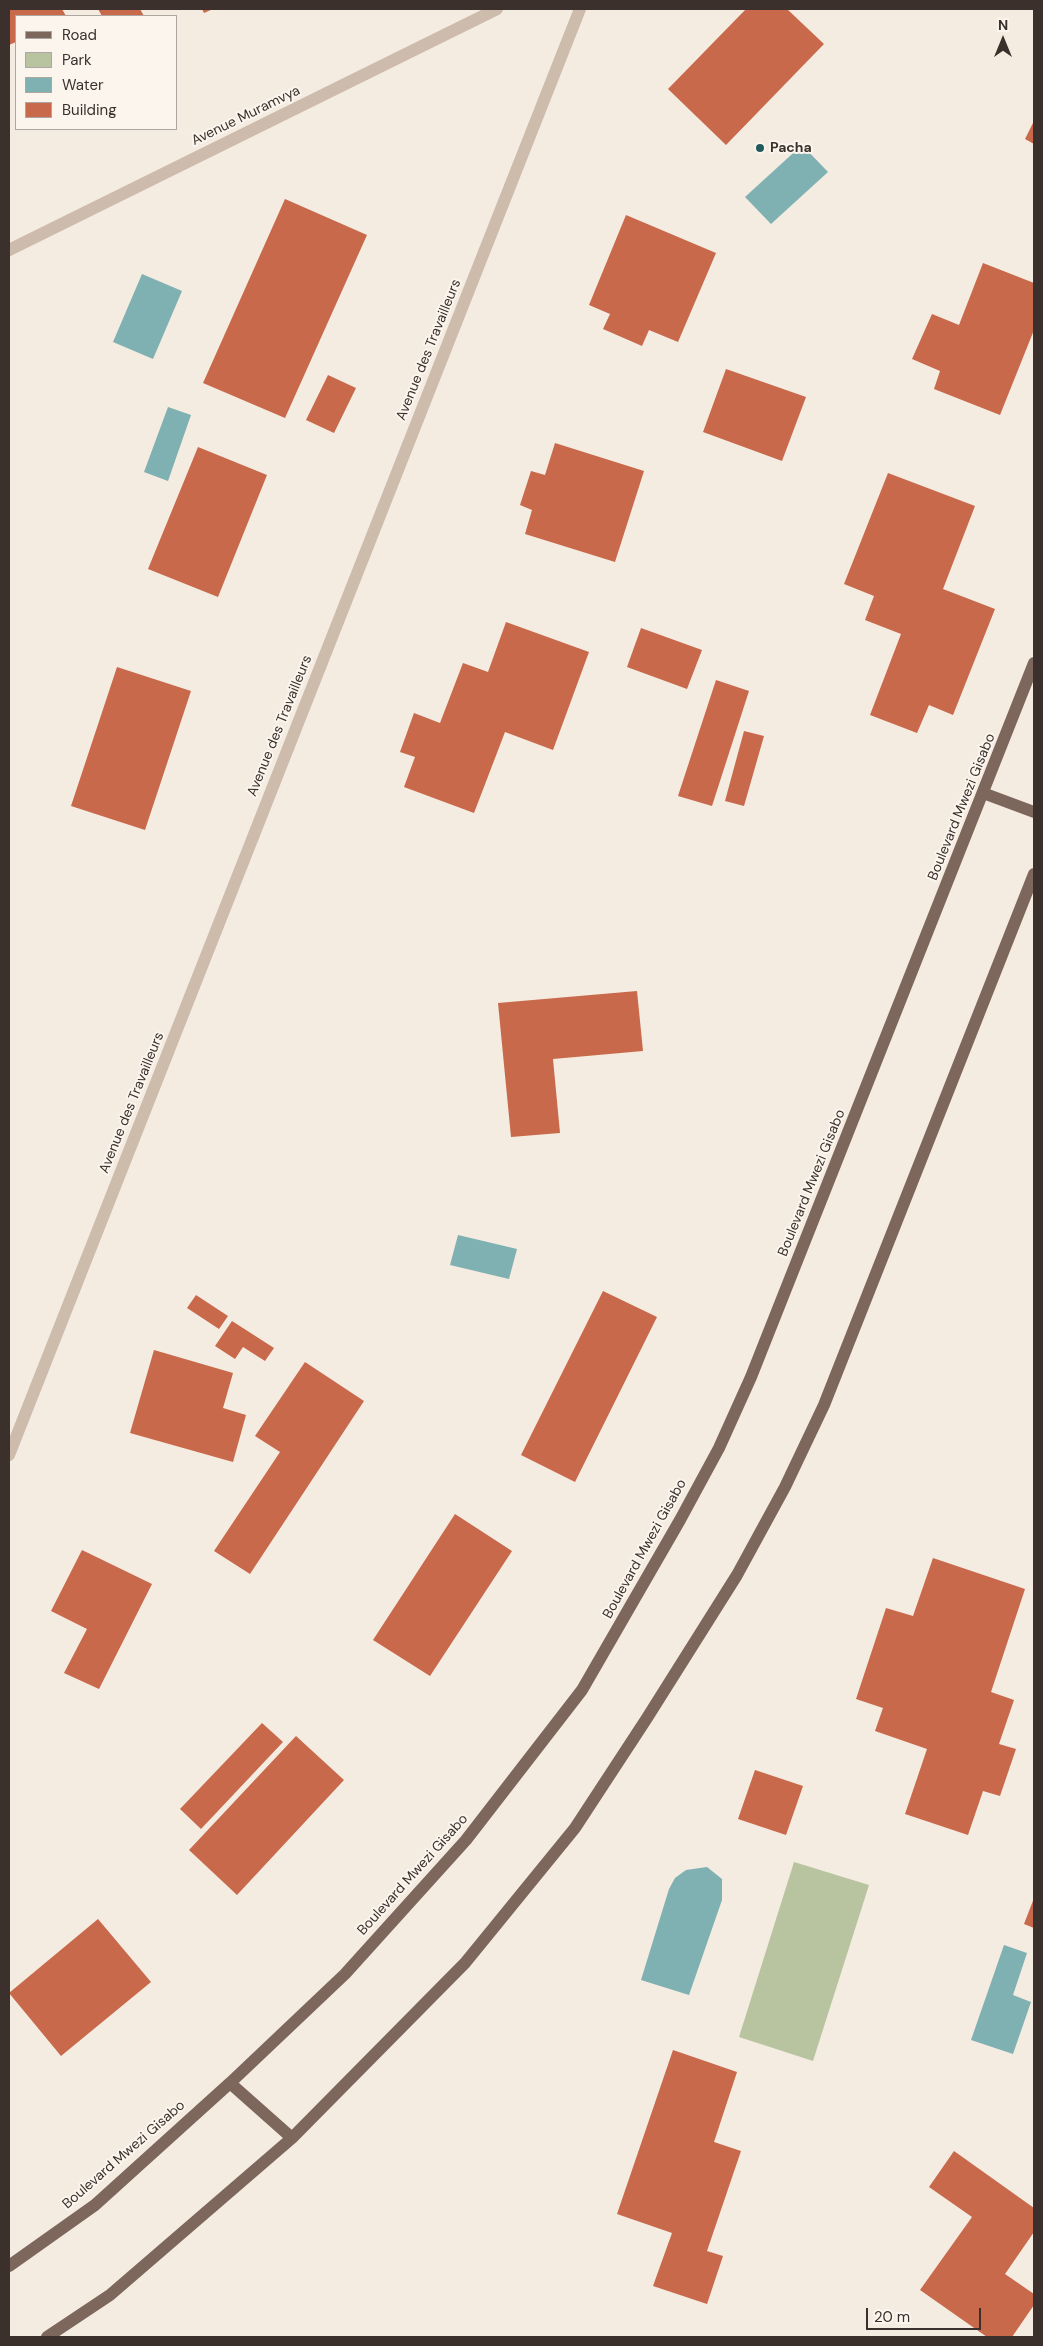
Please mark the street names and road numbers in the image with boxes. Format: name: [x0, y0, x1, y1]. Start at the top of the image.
street label: Avenue Muramvya: [189, 82, 303, 150]
street label: Avenue des Travailleurs: [393, 277, 465, 423]
street label: Avenue des Travailleurs: [244, 653, 316, 799]
street label: Boulevard Mwezi Gisabo: [925, 731, 999, 883]
street label: Avenue des Travailleurs: [96, 1030, 168, 1176]
street label: Boulevard Mwezi Gisabo: [775, 1107, 849, 1259]
street label: Boulevard Mwezi Gisabo: [600, 1476, 690, 1622]
street label: Boulevard Mwezi Gisabo: [354, 1811, 472, 1939]
street label: Boulevard Mwezi Gisabo: [59, 2097, 189, 2213]

